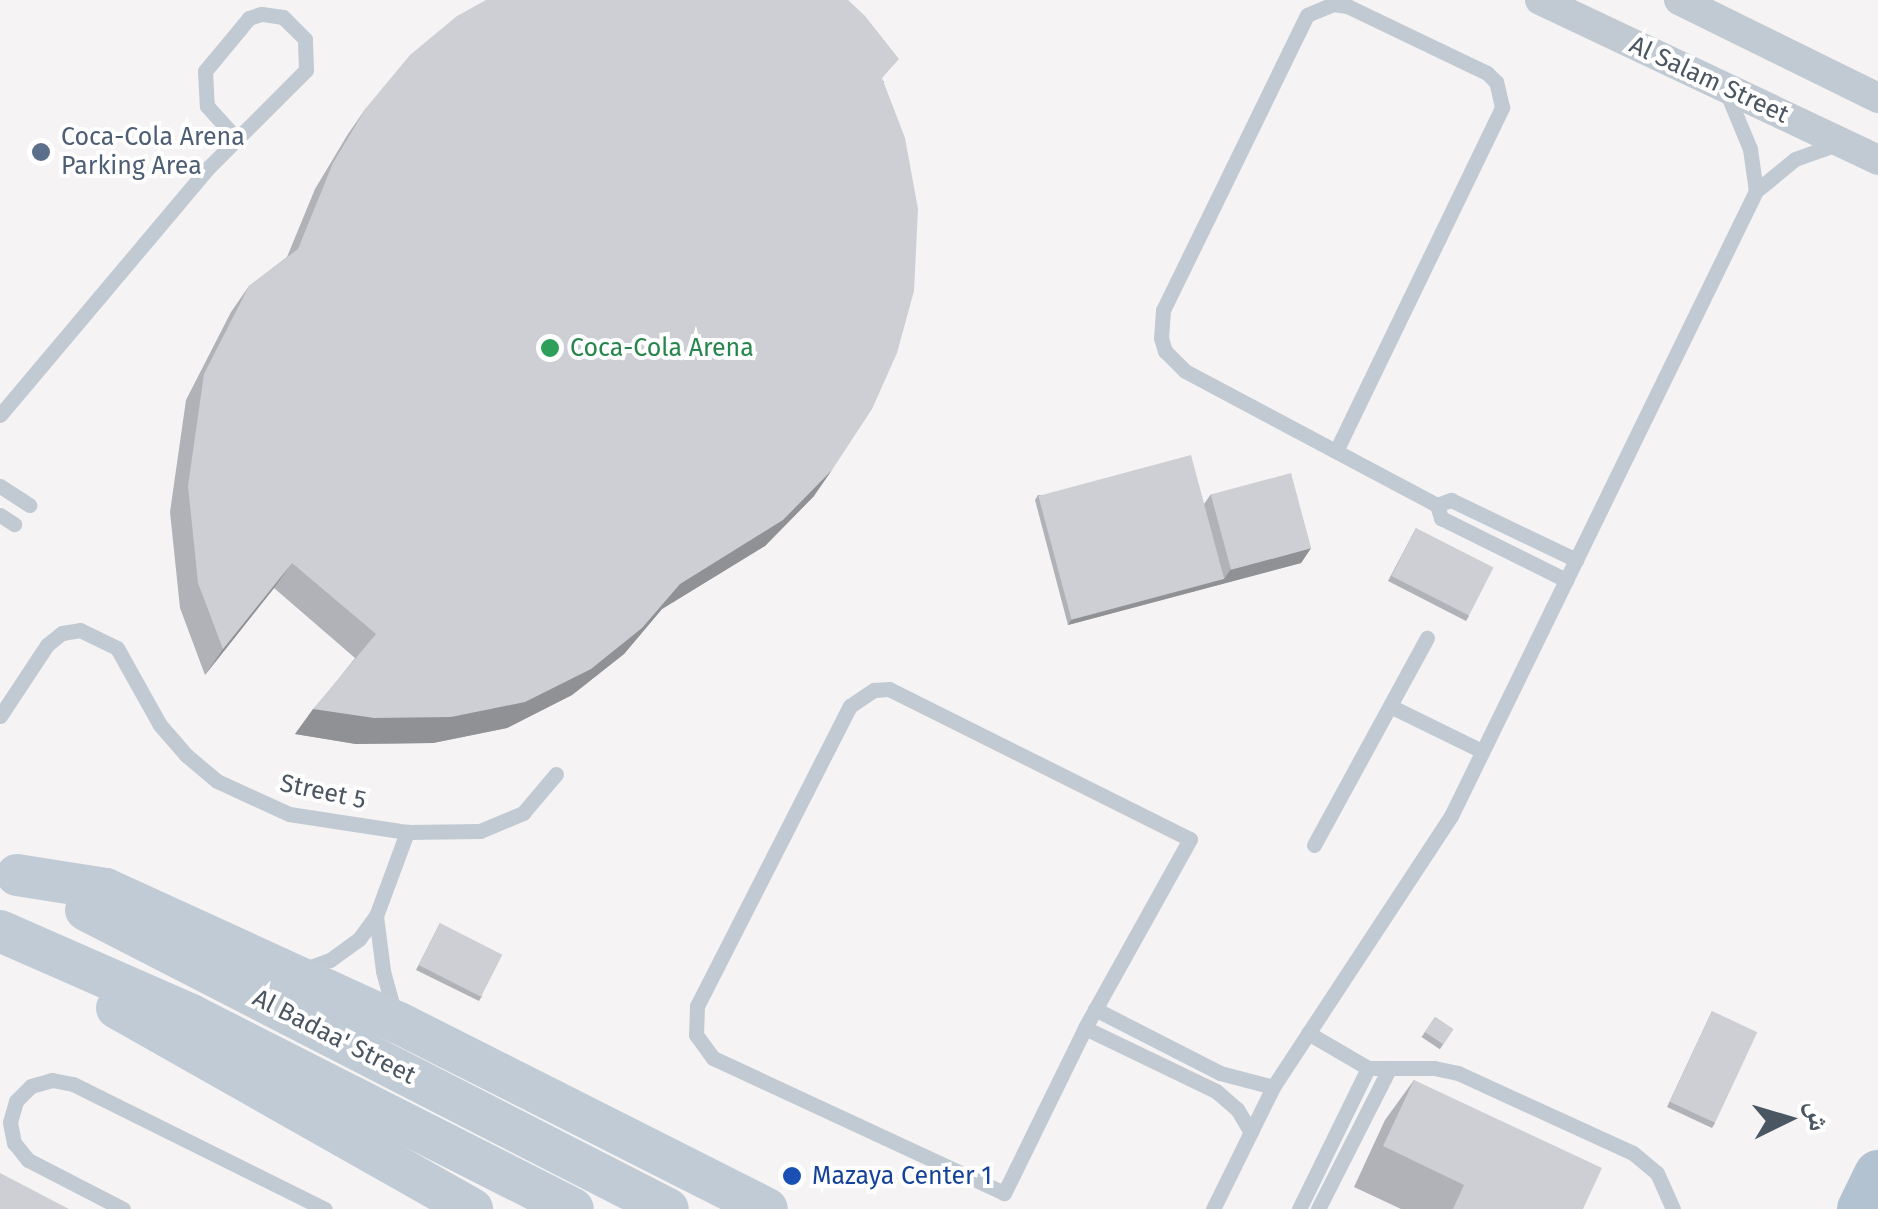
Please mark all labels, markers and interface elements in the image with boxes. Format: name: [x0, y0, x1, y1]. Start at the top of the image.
street label: Al Salam Street: [1625, 30, 1793, 130]
place label: Coca-Cola Arena Parking Area: [61, 123, 245, 182]
marker: Coca-Cola Arena Parking Area: [30, 141, 52, 163]
place label: Coca-Cola Arena: [570, 333, 754, 363]
marker: Coca-Cola Arena: [539, 337, 561, 359]
street label: Street 5: [277, 768, 369, 816]
street label: Al Badaa' Street: [248, 983, 420, 1091]
north arrow: [1738, 1069, 1838, 1169]
text: ش: [1801, 1100, 1836, 1133]
place label: Mazaya Center 1: [812, 1161, 992, 1191]
marker: Mazaya Center 1: [781, 1165, 803, 1187]

